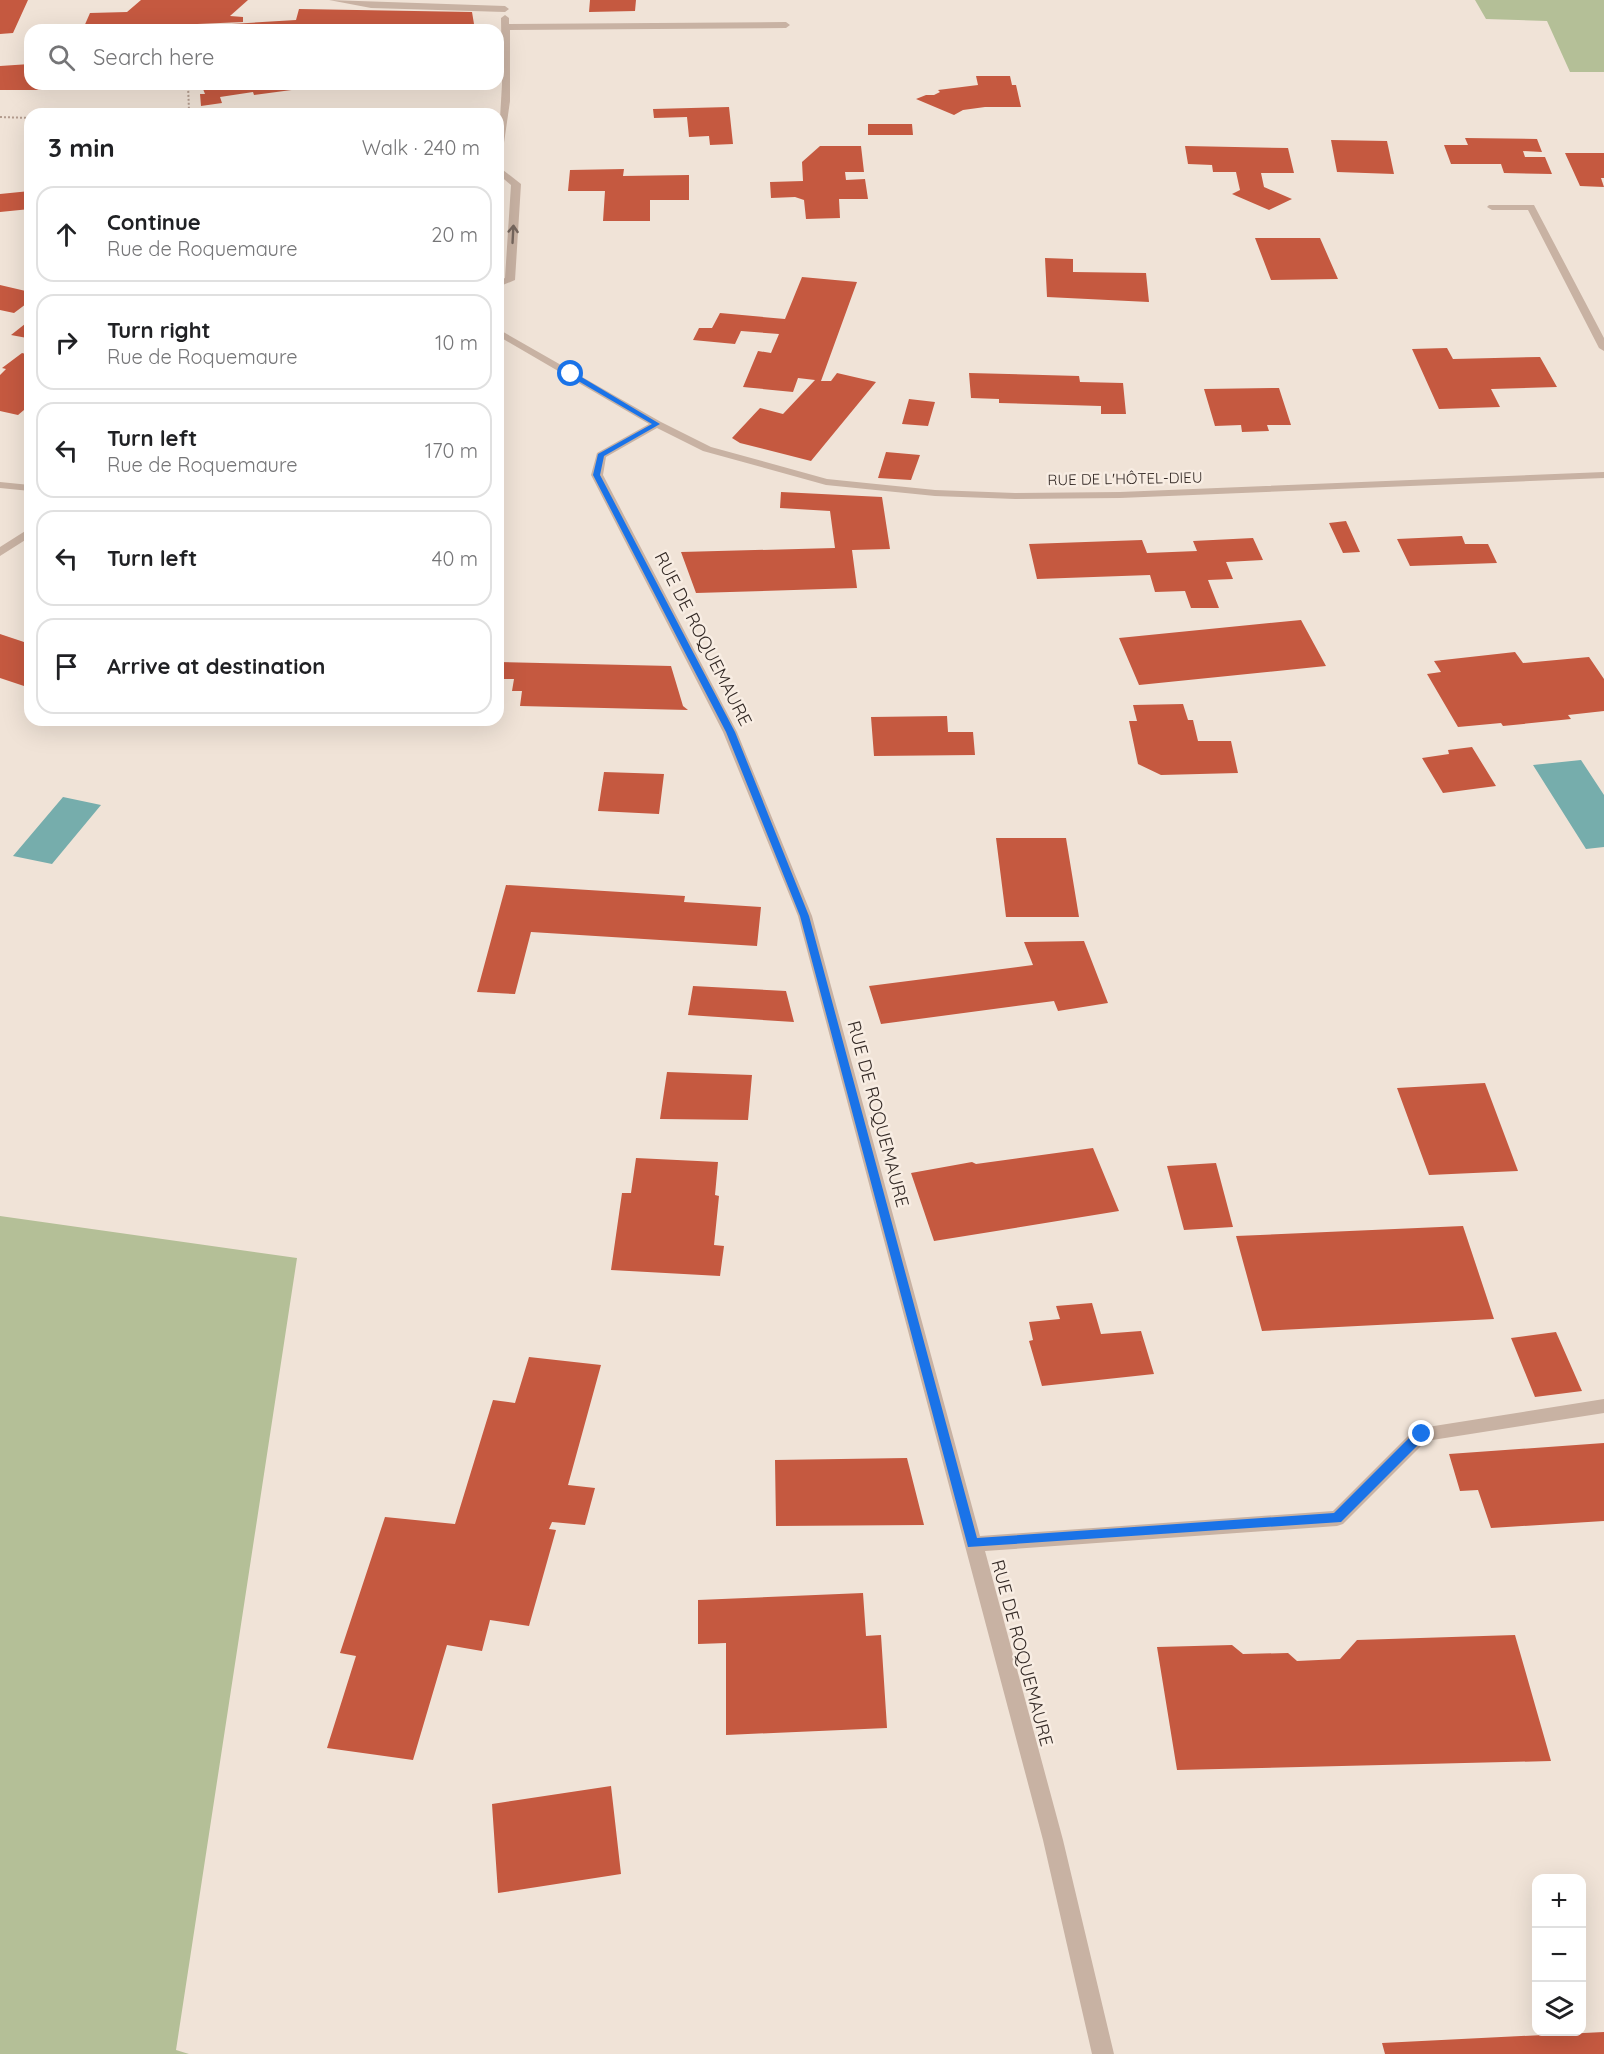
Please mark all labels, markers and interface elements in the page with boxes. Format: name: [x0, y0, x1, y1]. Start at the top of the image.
search box: [24, 24, 504, 90]
icon: search: [45, 41, 78, 74]
text: Search here: [93, 43, 214, 71]
text: 3 min: [48, 131, 115, 164]
text: Walk · 240 m: [362, 135, 480, 160]
text: Continue: [107, 208, 201, 236]
icon: ahead: [50, 218, 83, 251]
text: 20 m: [431, 222, 478, 247]
one-way arrow: [508, 225, 519, 245]
text: Rue de Roquemaure: [107, 236, 298, 261]
text: Turn right: [107, 316, 211, 344]
icon: right: [50, 326, 83, 359]
text: 10 m: [435, 330, 478, 355]
text: Rue de Roquemaure: [107, 344, 298, 369]
route start: [557, 360, 583, 386]
text: Turn left: [107, 424, 197, 452]
icon: left: [50, 434, 83, 467]
text: 170 m: [425, 438, 478, 463]
text: Rue de Roquemaure: [107, 452, 298, 477]
street label: RUE DE L'HÔTEL-DIEU: [1047, 468, 1203, 489]
icon: left: [50, 542, 83, 575]
text: Turn left: [107, 544, 197, 572]
text: 40 m: [432, 546, 478, 571]
street label: RUE DE ROQUEMAURE: [650, 548, 757, 730]
icon: arrive: [50, 650, 83, 683]
text: Arrive at destination: [107, 652, 325, 680]
street label: RUE DE ROQUEMAURE: [843, 1018, 914, 1210]
route end: [1408, 1420, 1434, 1446]
street label: RUE DE ROQUEMAURE: [987, 1557, 1058, 1749]
map controls: [1532, 1874, 1586, 2036]
button: +: [1532, 1874, 1586, 1928]
button: −: [1532, 1928, 1586, 1982]
button: layers: [1532, 1982, 1586, 2036]

